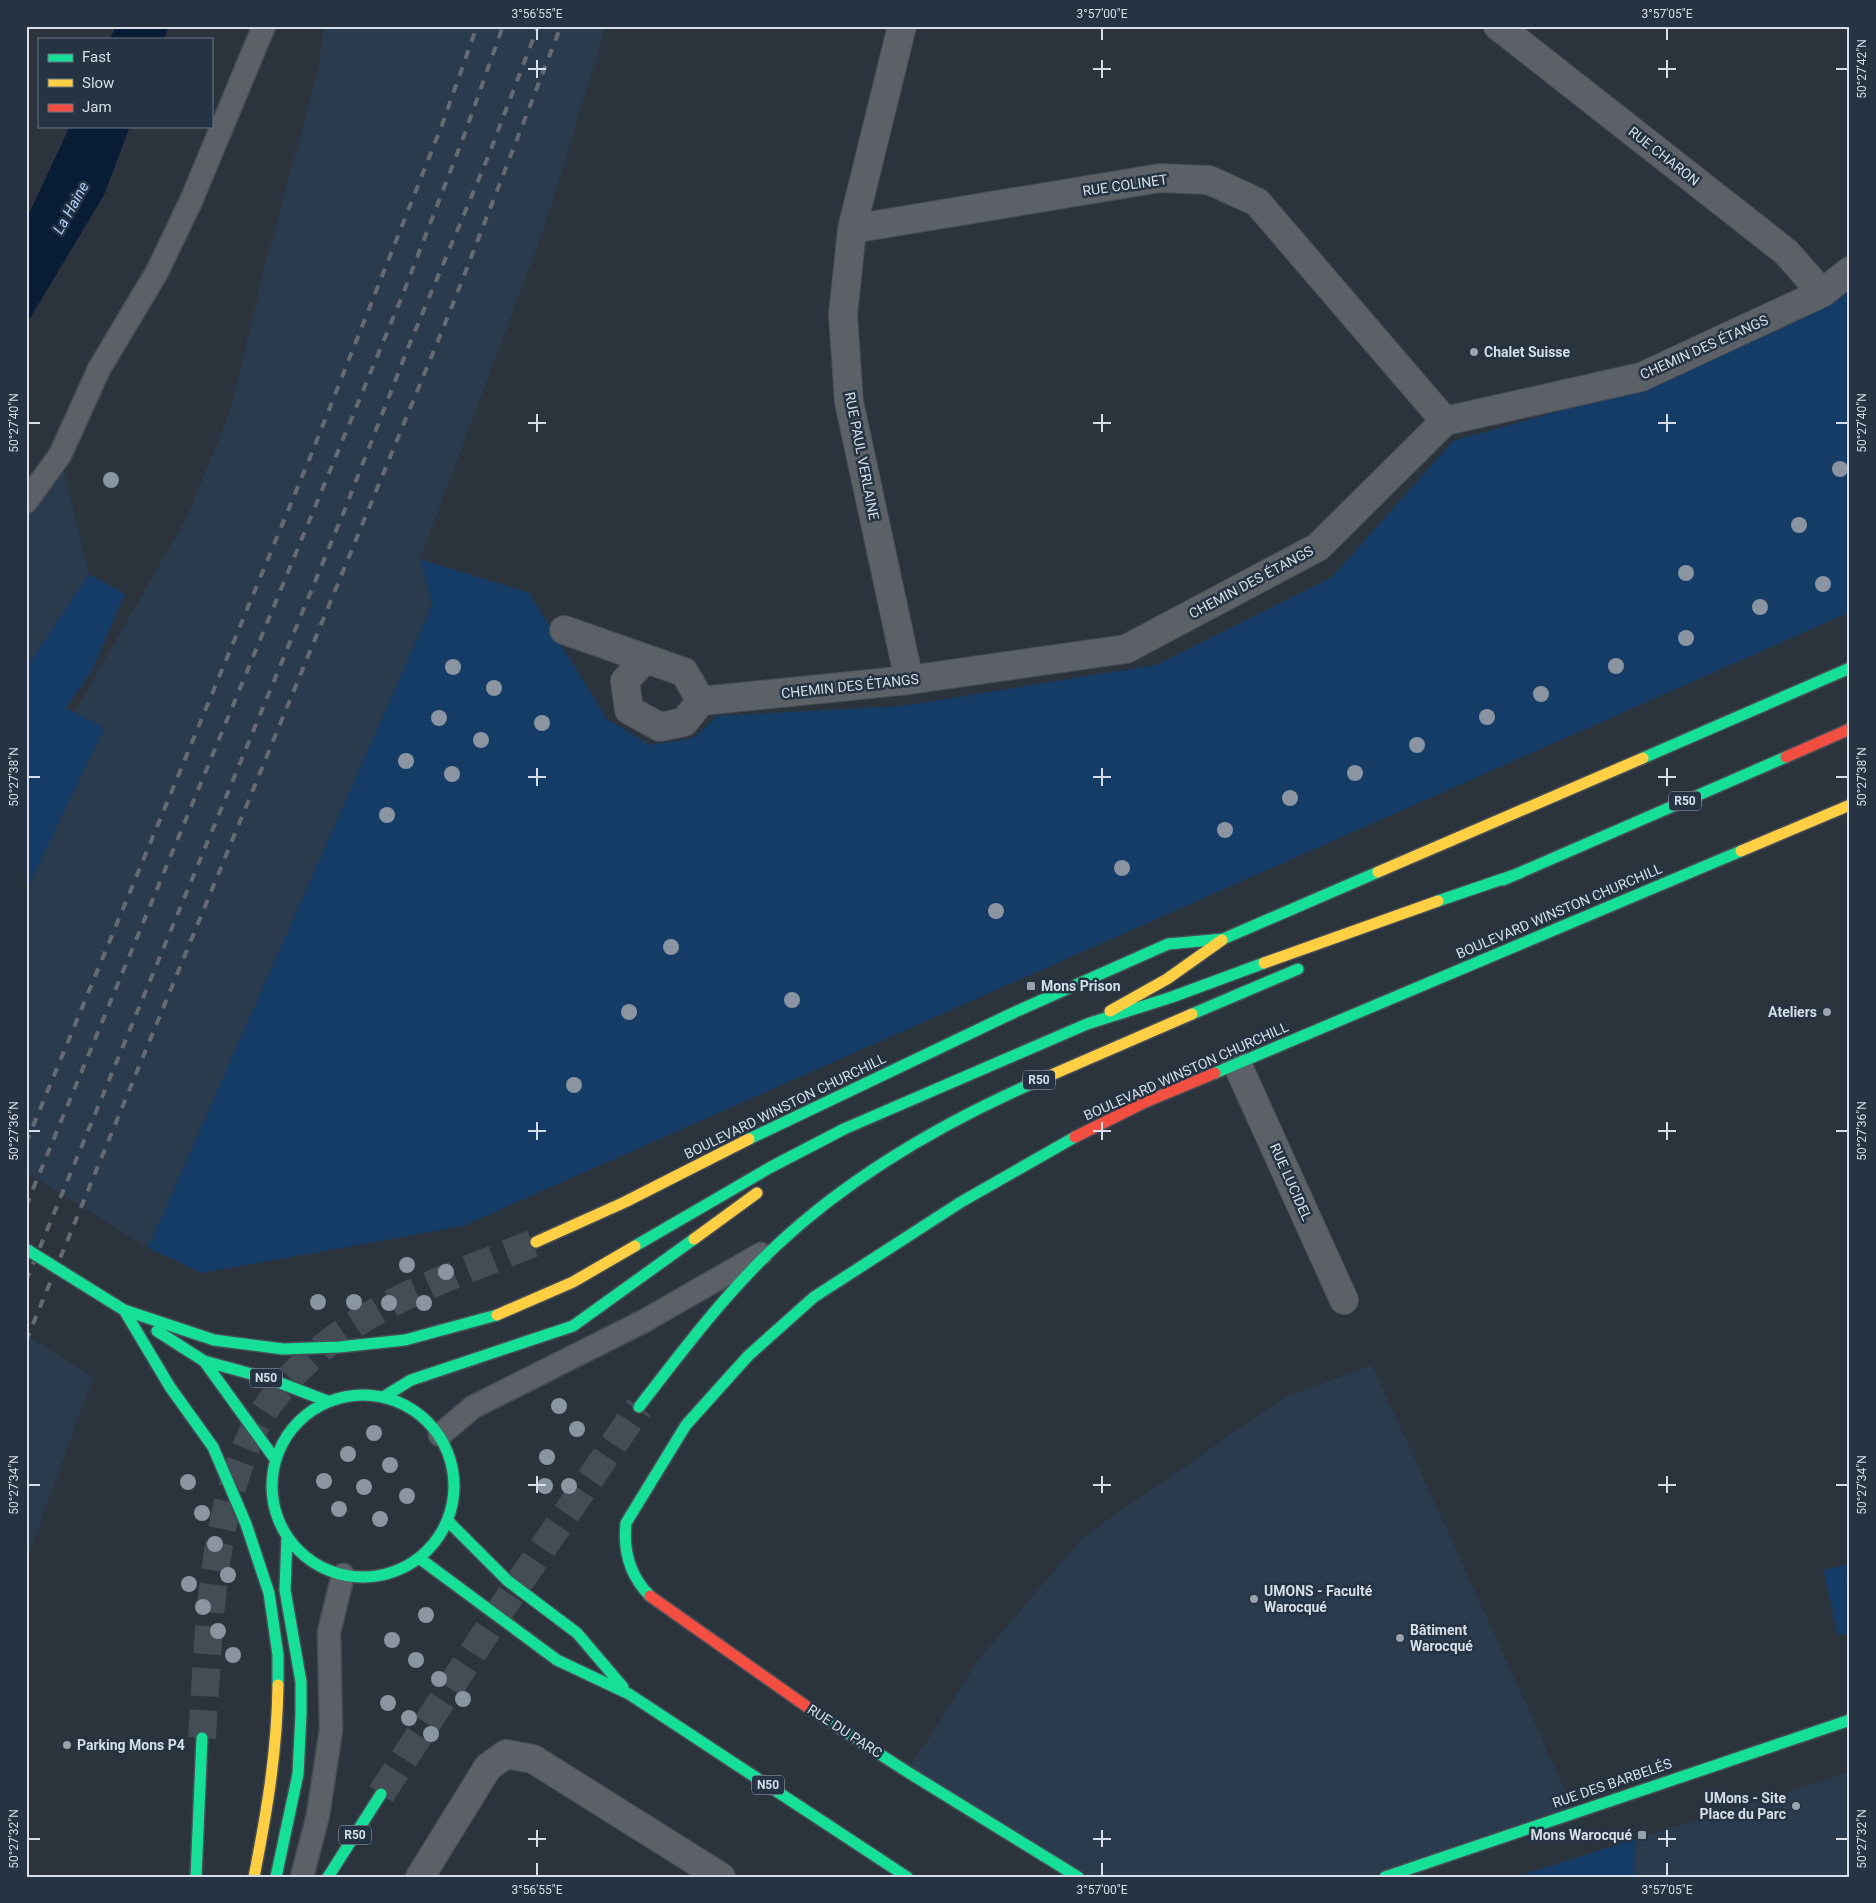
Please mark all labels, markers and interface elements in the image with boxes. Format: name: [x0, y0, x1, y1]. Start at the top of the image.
text: 3°56'55"E: [512, 7, 563, 21]
text: 3°57'00"E: [1077, 7, 1128, 21]
text: 3°57'05"E: [1642, 7, 1693, 21]
legend: [38, 38, 212, 128]
text: 50°27'42"N: [1855, 39, 1869, 99]
text: Fast: [82, 48, 111, 66]
text: Slow: [82, 74, 114, 92]
text: Jam: [82, 98, 112, 116]
street label: RUE CHARON: [1625, 123, 1703, 189]
street label: RUE COLINET: [1081, 171, 1169, 199]
water label: La Haine: [49, 178, 93, 237]
street label: CHEMIN DES ÉTANGS: [1637, 311, 1770, 382]
place label: Chalet Suisse: [1484, 344, 1571, 360]
marker: Chalet Suisse: [1468, 346, 1480, 358]
street label: RUE PAUL VERLAINE: [842, 391, 882, 521]
text: 50°27'40"N: [7, 393, 21, 453]
text: 50°27'40"N: [1855, 393, 1869, 453]
street label: CHEMIN DES ÉTANGS: [1186, 542, 1316, 622]
street label: CHEMIN DES ÉTANGS: [780, 670, 920, 701]
text: 50°27'38"N: [7, 747, 21, 807]
text: 50°27'38"N: [1855, 747, 1869, 807]
road number: R50: [1669, 791, 1701, 810]
street label: BOULEVARD WINSTON CHURCHILL: [1454, 860, 1665, 962]
place label: Mons Prison: [1041, 978, 1121, 994]
marker: Mons Prison: [1025, 980, 1037, 992]
place label: Ateliers: [1768, 1004, 1817, 1020]
marker: Ateliers: [1821, 1006, 1833, 1018]
street label: BOULEVARD WINSTON CHURCHILL: [1081, 1018, 1291, 1124]
street label: BOULEVARD WINSTON CHURCHILL: [682, 1050, 889, 1162]
road number: R50: [1023, 1070, 1055, 1090]
text: 50°27'36"N: [7, 1101, 21, 1161]
text: 50°27'36"N: [1855, 1101, 1869, 1161]
street label: RUE LUCIDEL: [1267, 1141, 1315, 1224]
road number: N50: [250, 1369, 282, 1388]
text: 50°27'34"N: [7, 1455, 21, 1515]
text: 50°27'34"N: [1855, 1455, 1869, 1515]
place label: UMONS - Faculté Warocqué: [1264, 1583, 1373, 1615]
marker: UMONS - Faculté Warocqué: [1248, 1593, 1260, 1605]
place label: Bâtiment Warocqué: [1410, 1622, 1473, 1654]
marker: Bâtiment Warocqué: [1394, 1632, 1406, 1644]
street label: RUE DU PARC: [805, 1701, 885, 1761]
place label: Parking Mons P4: [77, 1737, 185, 1753]
marker: Parking Mons P4: [61, 1739, 73, 1751]
street label: RUE DES BARBELÉS: [1550, 1754, 1674, 1811]
road number: N50: [752, 1776, 784, 1794]
place label: UMons - Site Place du Parc: [1700, 1790, 1786, 1822]
marker: UMons - Site Place du Parc: [1790, 1800, 1802, 1812]
text: 50°27'32"N: [7, 1809, 21, 1869]
text: 50°27'32"N: [1855, 1809, 1869, 1869]
road number: R50: [339, 1826, 371, 1844]
place label: Mons Warocqué: [1530, 1827, 1632, 1843]
marker: Mons Warocqué: [1636, 1829, 1648, 1841]
text: 3°56'55"E: [512, 1883, 563, 1897]
text: 3°57'00"E: [1077, 1883, 1128, 1897]
text: 3°57'05"E: [1642, 1883, 1693, 1897]

